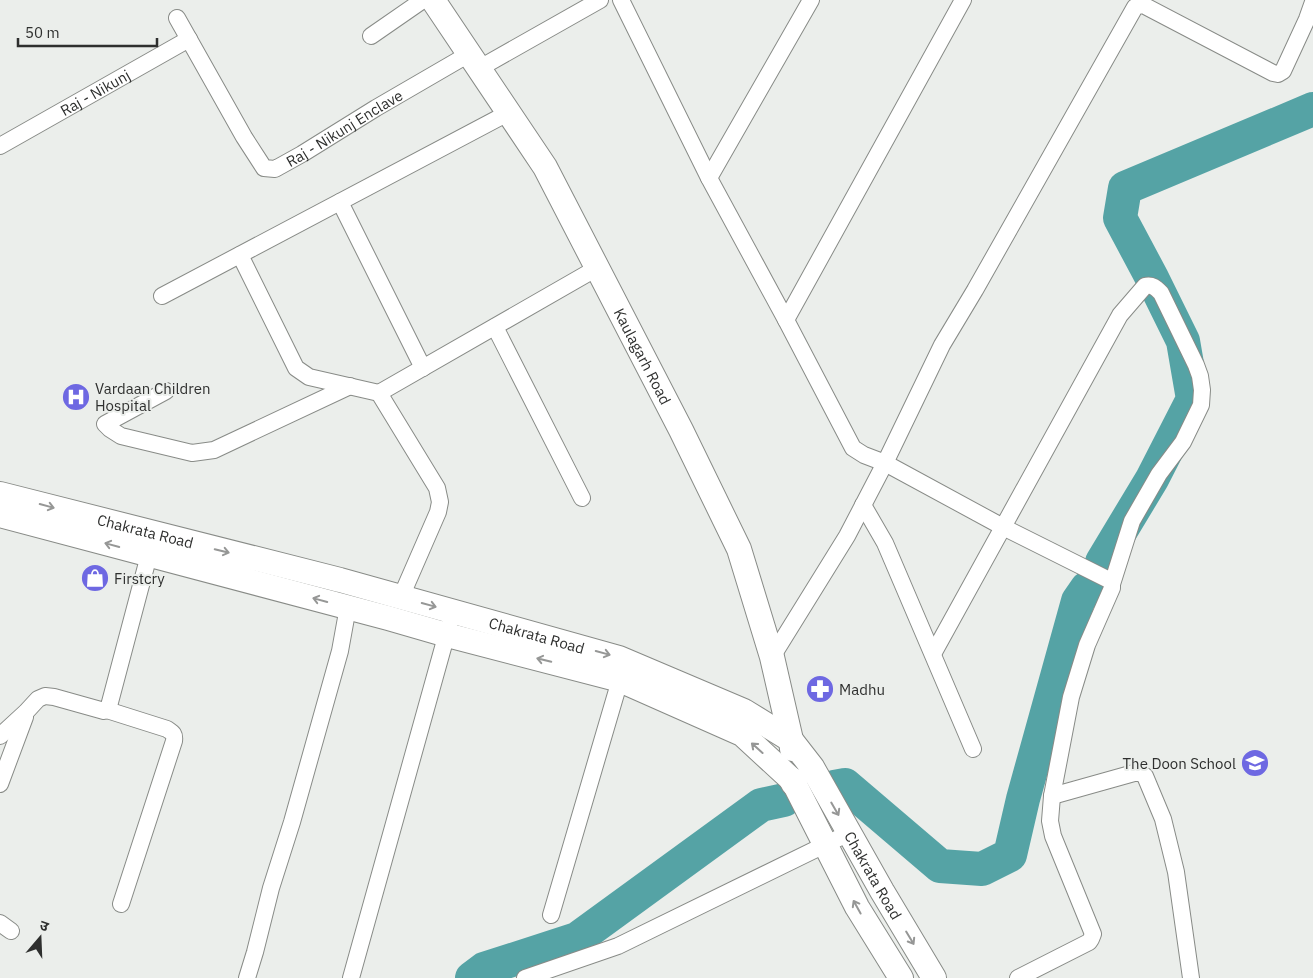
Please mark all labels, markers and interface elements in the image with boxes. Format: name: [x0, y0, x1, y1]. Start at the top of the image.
scale bar: [18, 15, 156, 47]
text: 50 m: [25, 23, 60, 42]
street label: Raj - Nikunj: [57, 65, 133, 120]
street label: Raj - Nikunj Enclave: [283, 85, 406, 171]
street label: Kaulagarh Road: [610, 305, 676, 408]
place label: Vardaan Children Hospital: [95, 379, 210, 415]
hospital icon: Vardaan Children Hospital: [61, 382, 91, 412]
one-way arrow: [39, 502, 55, 511]
street label: Chakrata Road: [95, 509, 196, 552]
one-way arrow: [104, 540, 120, 549]
one-way arrow: [213, 547, 229, 556]
shop icon: Firstcry: [80, 563, 110, 593]
place label: Firstcry: [114, 569, 165, 588]
one-way arrow: [312, 595, 328, 604]
one-way arrow: [421, 601, 437, 611]
street label: Chakrata Road: [487, 613, 587, 657]
one-way arrow: [595, 649, 611, 659]
one-way arrow: [537, 655, 553, 664]
pharmacy icon: Madhu: [805, 674, 835, 704]
place label: Madhu: [839, 680, 885, 699]
one-way arrow: [751, 742, 764, 754]
school or university icon: The Doon School: [1240, 748, 1270, 778]
place label: The Doon School: [1123, 754, 1236, 773]
one-way arrow: [831, 801, 841, 815]
street label: Chakrata Road: [841, 828, 906, 923]
one-way arrow: [852, 899, 862, 914]
north arrow: [15, 913, 65, 963]
text: उ: [37, 916, 52, 936]
one-way arrow: [905, 930, 915, 944]

